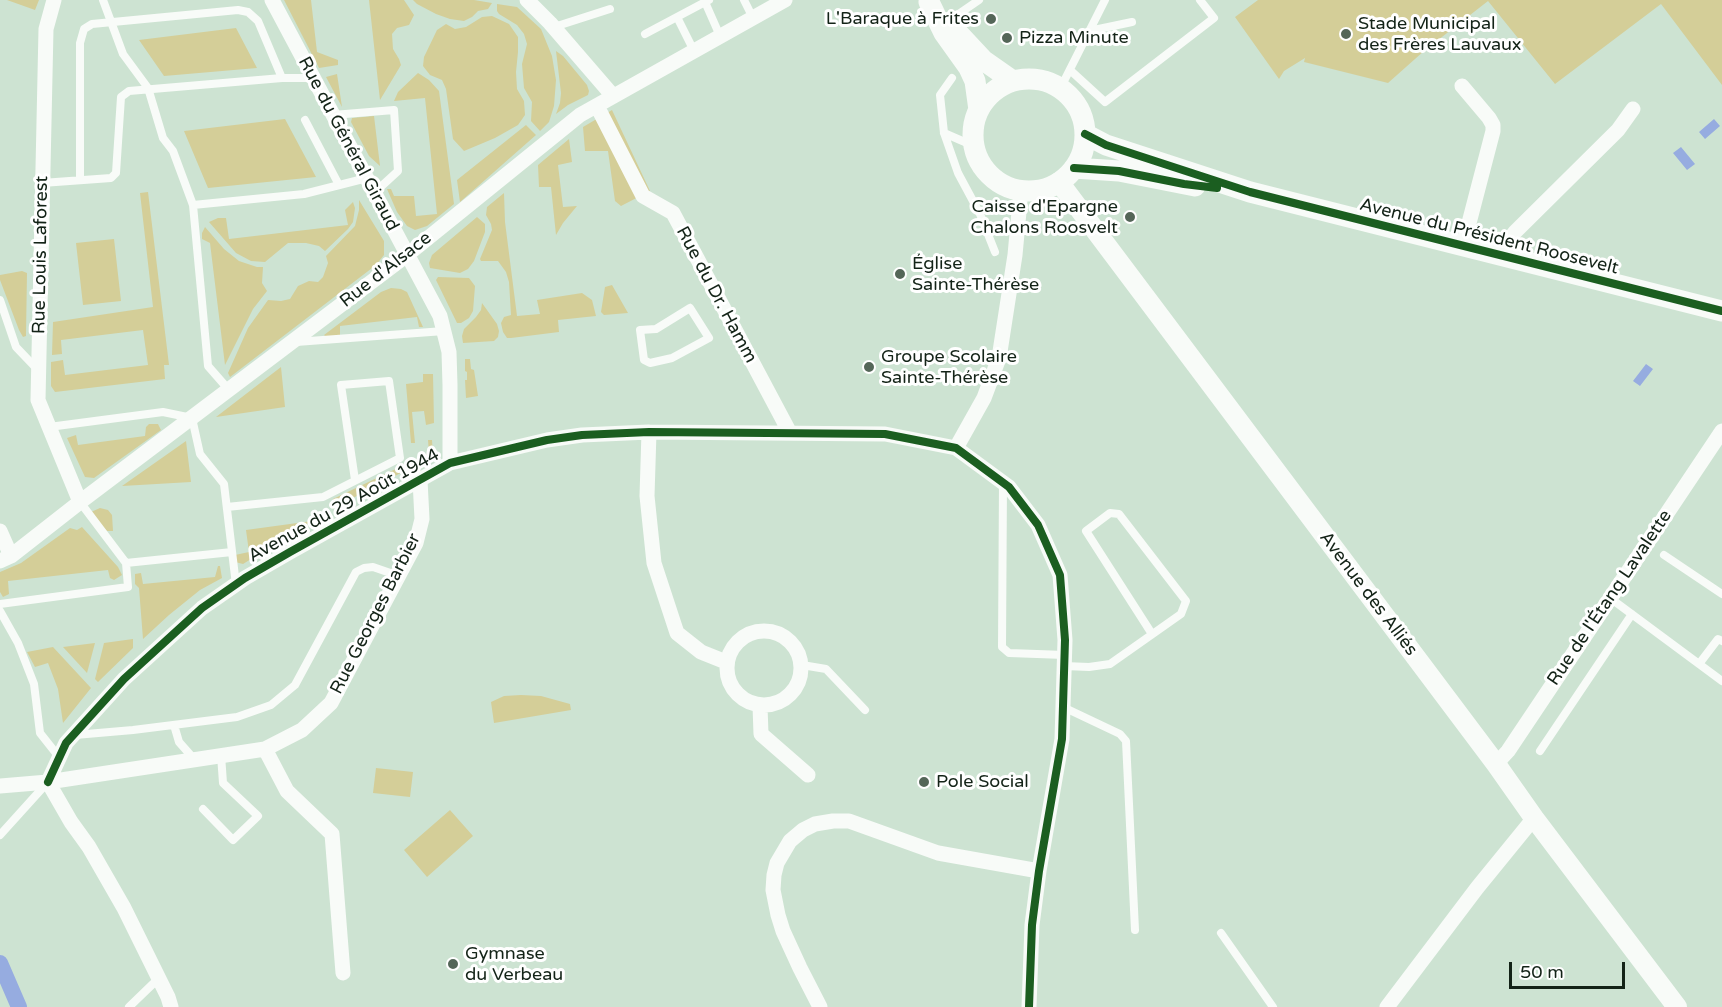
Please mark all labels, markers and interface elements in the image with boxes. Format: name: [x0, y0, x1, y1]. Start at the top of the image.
place label: L'Baraque à Frites: [826, 8, 979, 30]
marker: L'Baraque à Frites: [984, 12, 998, 26]
place label: Stade Municipal des Frères Lauvaux: [1358, 13, 1522, 56]
place label: Pizza Minute: [1019, 27, 1129, 49]
marker: Stade Municipal des Frères Lauvaux: [1339, 27, 1353, 41]
marker: Pizza Minute: [1000, 31, 1014, 45]
street label: Rue du Général Giraud: [293, 53, 403, 235]
street label: Rue Louis Laforest: [29, 176, 53, 334]
street label: Avenue du Président Roosevelt: [1357, 194, 1621, 280]
place label: Caisse d'Epargne Chalons Roosvelt: [970, 196, 1118, 238]
marker: Caisse d'Epargne Chalons Roosvelt: [1123, 210, 1137, 224]
street label: Rue du Dr. Hamm: [671, 223, 761, 367]
street label: Rue d'Alsace: [336, 228, 436, 312]
place label: Église Sainte-Thérèse: [912, 253, 1039, 296]
marker: Église Sainte-Thérèse: [893, 267, 907, 281]
place label: Groupe Scolaire Sainte-Thérèse: [881, 346, 1017, 388]
marker: Groupe Scolaire Sainte-Thérèse: [862, 360, 876, 374]
street label: Avenue du 29 Août 1944: [245, 444, 443, 568]
street label: Rue de l'Étang Lavalette: [1543, 506, 1677, 690]
street label: Avenue des Alliés: [1314, 528, 1422, 660]
street label: Rue Georges Barbier: [326, 530, 426, 698]
place label: Pole Social: [936, 771, 1029, 793]
marker: Pole Social: [917, 775, 931, 789]
place label: Gymnase du Verbeau: [465, 943, 563, 986]
scale bar: [1512, 950, 1628, 988]
marker: Gymnase du Verbeau: [446, 957, 460, 971]
text: 50 m: [1520, 961, 1564, 983]

